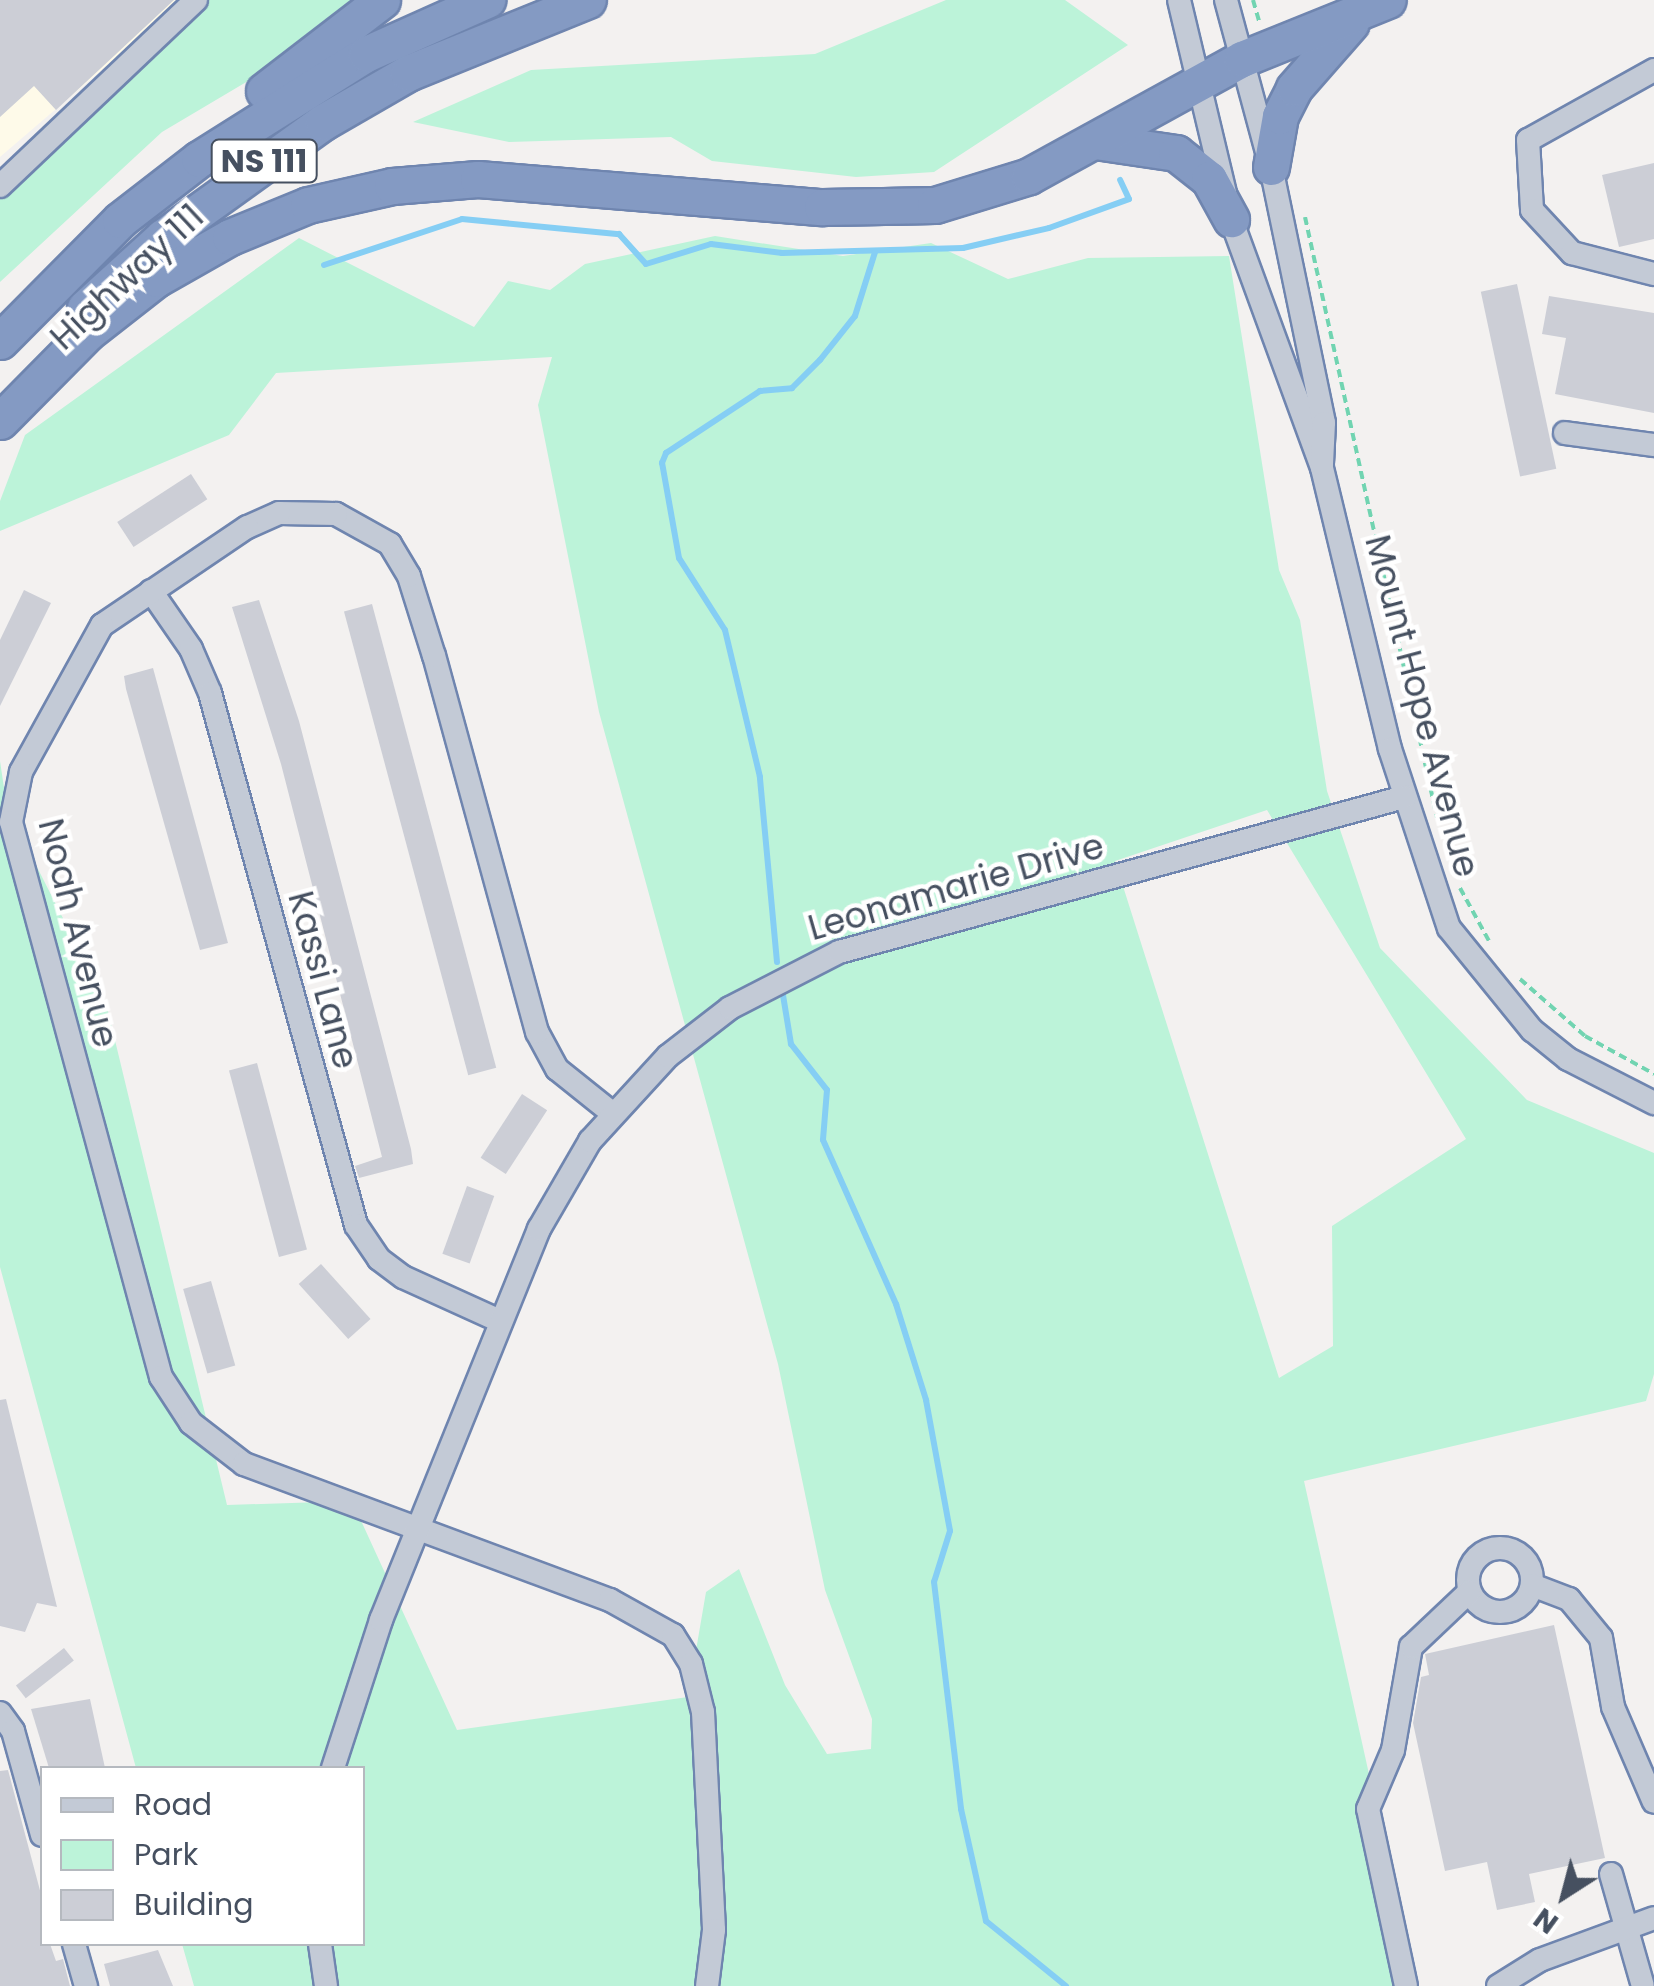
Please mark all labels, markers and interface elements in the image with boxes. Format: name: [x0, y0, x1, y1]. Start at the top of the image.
road number: NS 111: [209, 134, 319, 188]
street label: Highway 111: [42, 196, 212, 358]
street label: Mount Hope Avenue: [1356, 530, 1488, 882]
street label: Noah Avenue: [29, 814, 127, 1052]
street label: Leonamarie Drive: [803, 825, 1109, 949]
street label: Kassi Lane: [279, 887, 367, 1073]
legend: [40, 1766, 365, 1946]
text: Road: [134, 1783, 212, 1826]
text: Park: [134, 1833, 198, 1876]
north arrow: [1514, 1846, 1614, 1946]
text: Building: [134, 1883, 254, 1926]
text: N: [1526, 1899, 1566, 1943]

